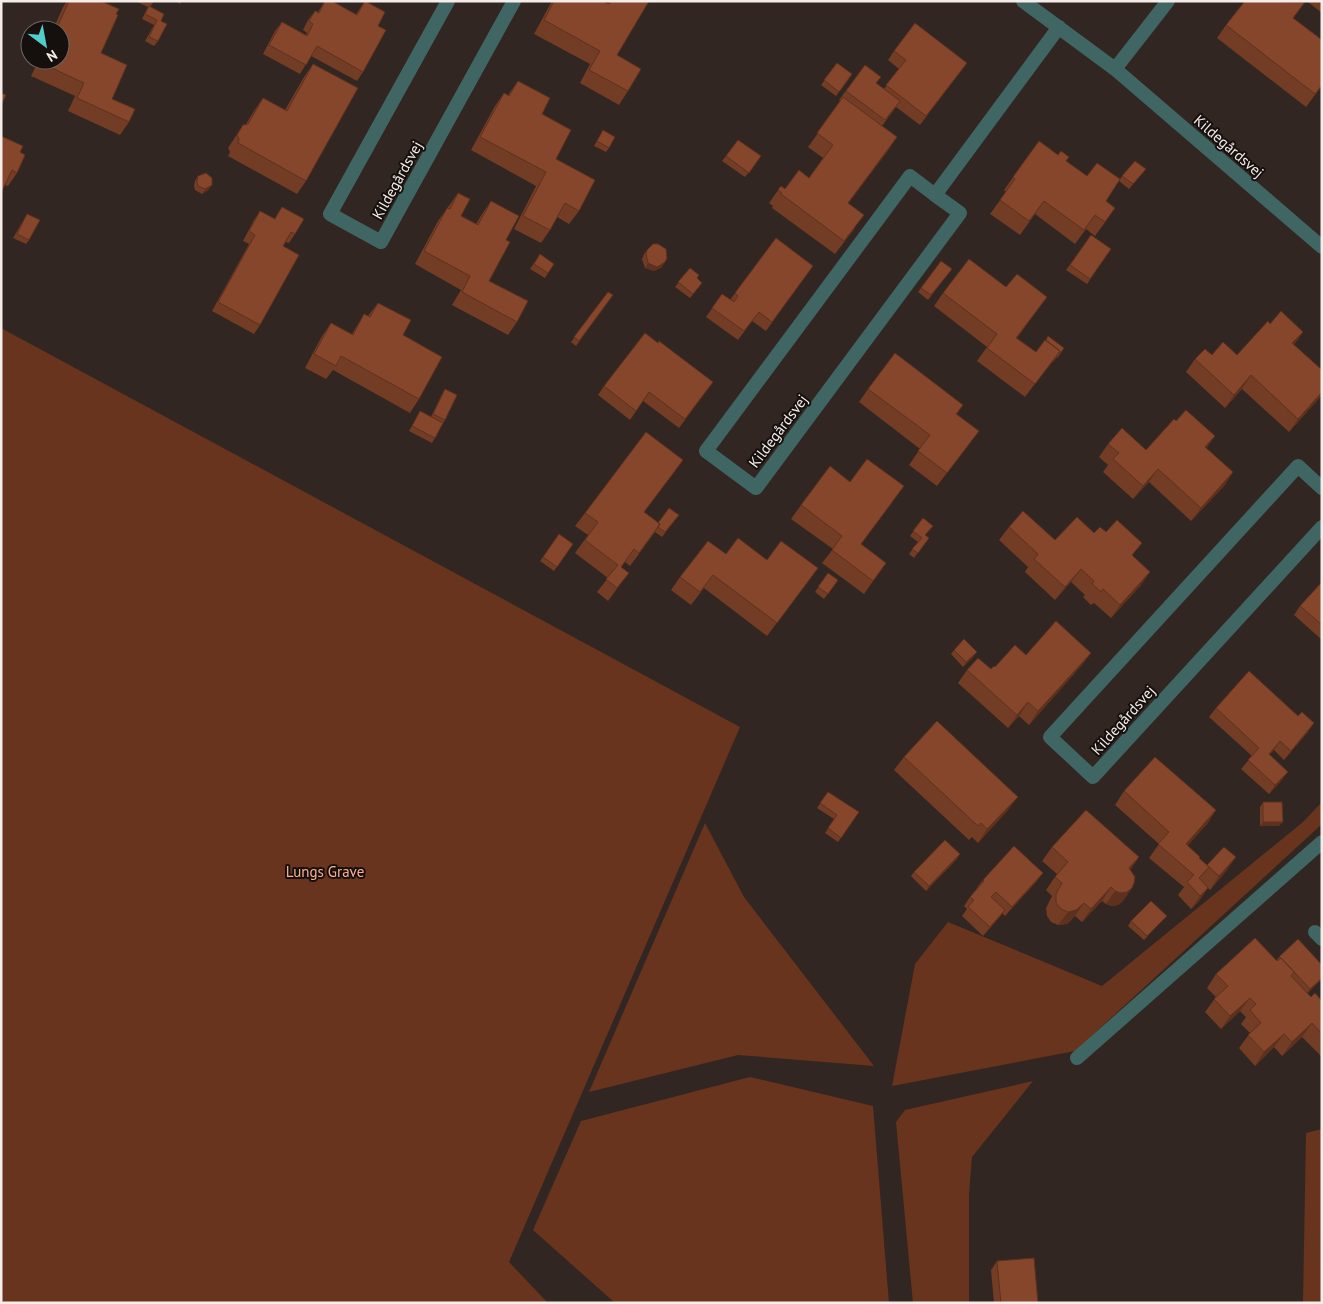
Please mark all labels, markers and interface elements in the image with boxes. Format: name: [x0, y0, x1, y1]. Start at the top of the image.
north arrow: [20, 20, 70, 70]
text: N: [43, 46, 61, 66]
street label: Kildegårdsvej: [1190, 110, 1268, 182]
street label: Kildegårdsvej: [368, 137, 426, 223]
street label: Kildegårdsvej: [744, 391, 812, 471]
street label: Kildegårdsvej: [1087, 681, 1159, 759]
park label: Lungs Grave: [286, 862, 364, 881]

